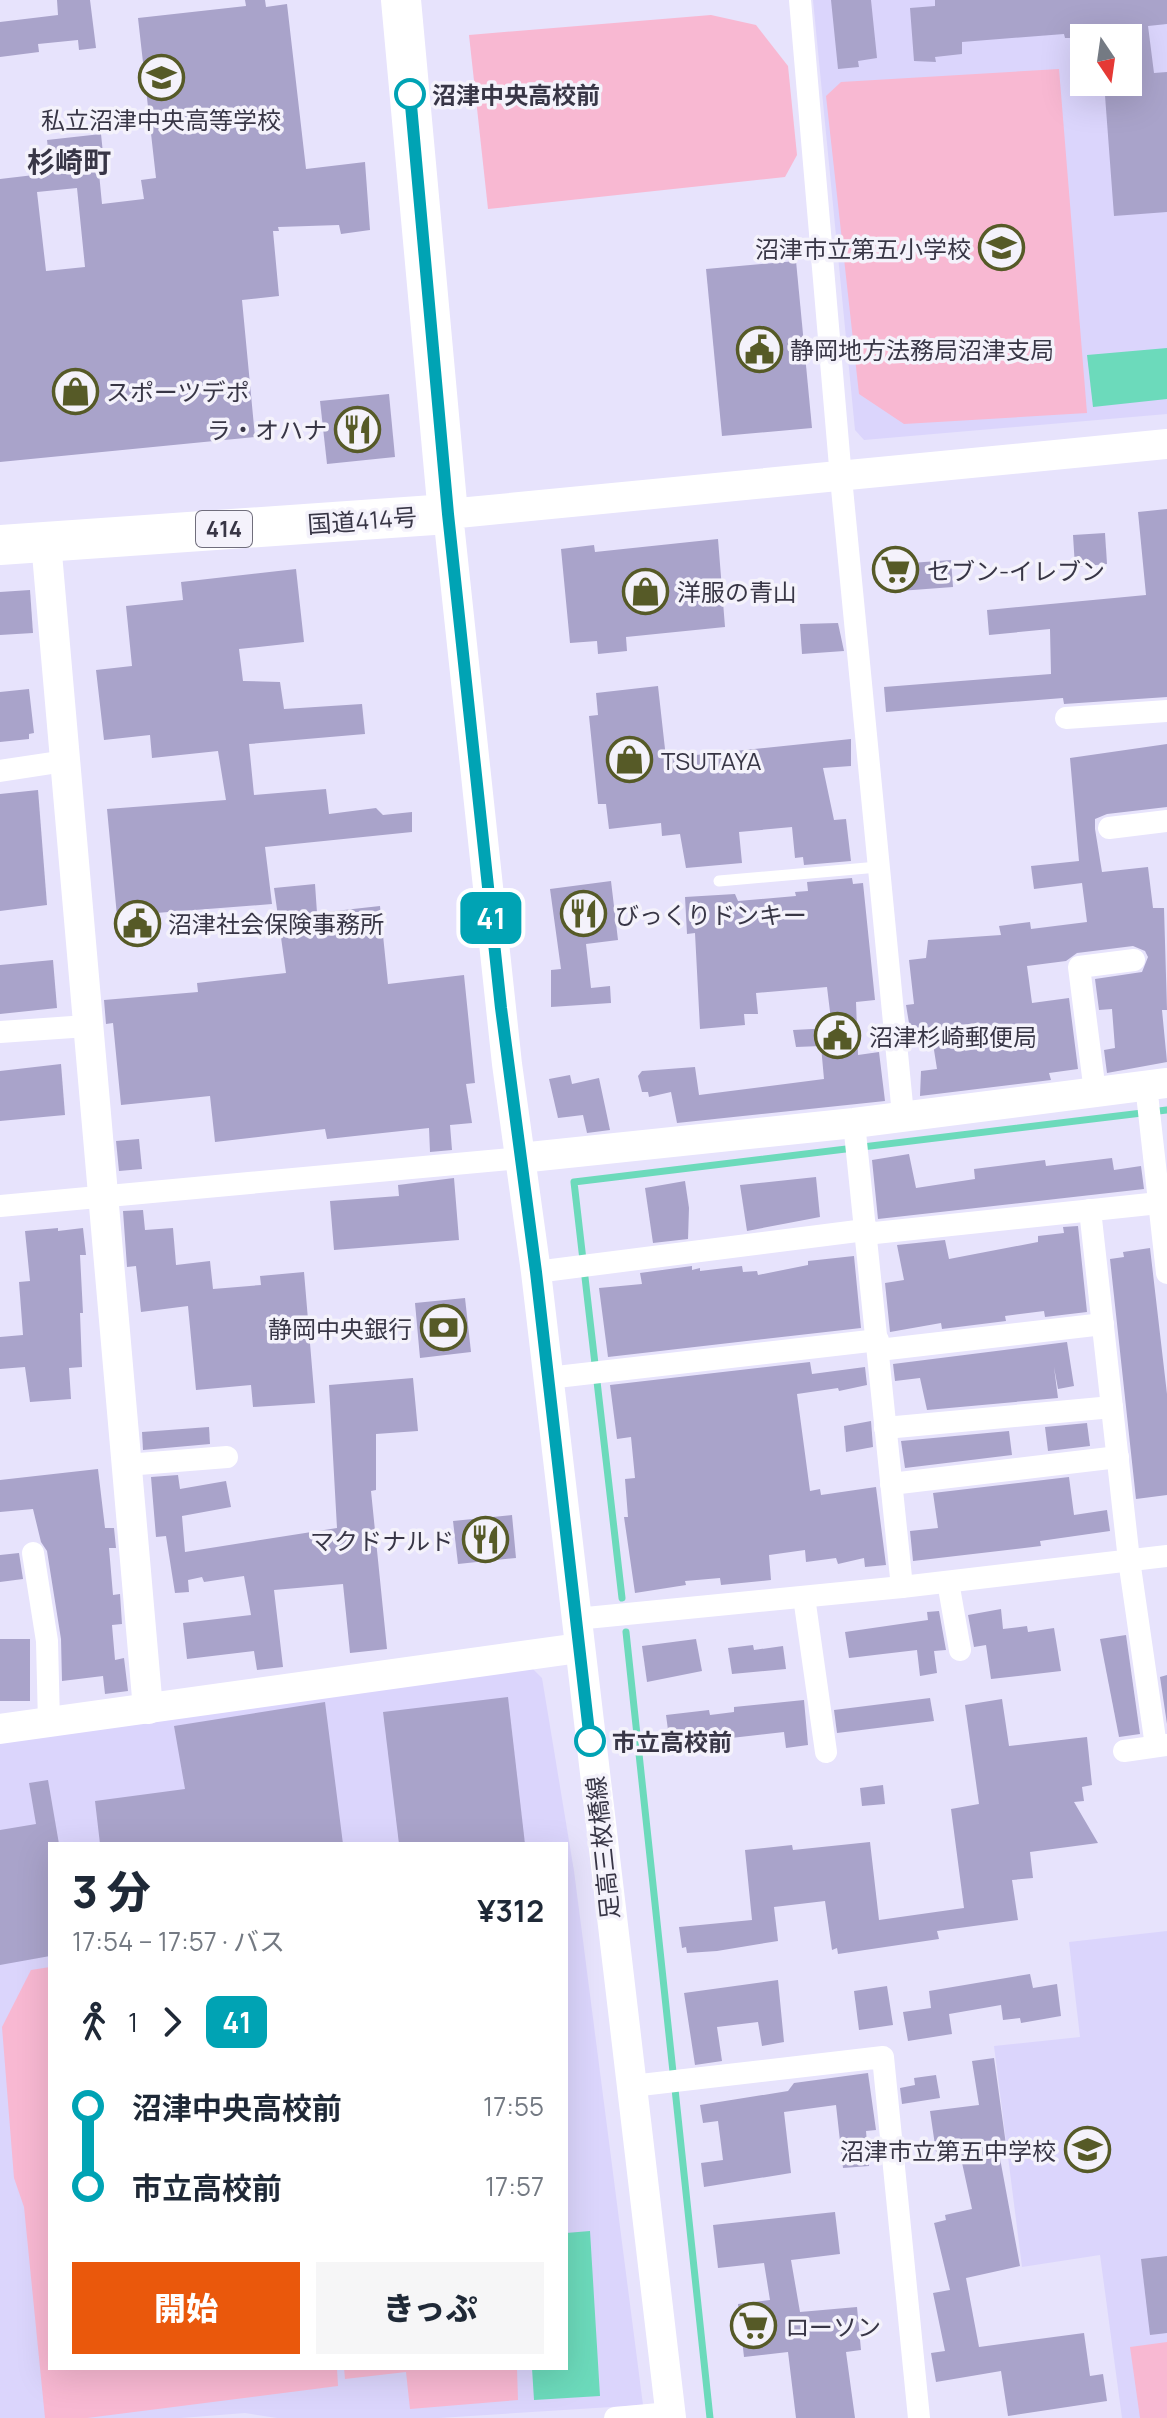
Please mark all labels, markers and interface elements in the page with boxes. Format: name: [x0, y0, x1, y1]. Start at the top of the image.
north arrow: [1070, 24, 1142, 96]
map controls: [1070, 24, 1142, 96]
school or university icon: 私立沼津中央高等学校: [137, 53, 185, 101]
place label: 沼津中央高校前: [432, 78, 600, 111]
marker: 沼津中央高校前: [395, 79, 425, 109]
place label: 私立沼津中央高等学校: [41, 103, 281, 136]
district label: 杉崎町: [27, 142, 111, 180]
school or university icon: 沼津市立第五小学校: [978, 224, 1026, 272]
place label: 沼津市立第五小学校: [755, 232, 971, 265]
public building icon: 静岡地方法務局沼津支局: [735, 325, 783, 373]
place label: 静岡地方法務局沼津支局: [790, 333, 1054, 366]
shop icon: スポーツデポ: [51, 367, 99, 415]
place label: スポーツデポ: [106, 375, 250, 408]
restaurant icon: ラ・オハナ: [334, 405, 382, 453]
place label: ラ・オハナ: [207, 413, 327, 446]
street label: 国道414号: [306, 500, 418, 540]
road number: 414: [196, 511, 252, 547]
supermarket icon: セブン-イレブン: [872, 546, 920, 594]
place label: セブン-イレブン: [927, 554, 1105, 587]
shop icon: 洋服の青山: [622, 567, 670, 615]
place label: 洋服の青山: [677, 575, 797, 608]
shop icon: TSUTAYA: [606, 736, 654, 784]
place label: TSUTAYA: [661, 744, 761, 777]
restaurant icon: びっくりドンキー: [560, 890, 608, 938]
line badge: 41: [455, 892, 527, 944]
place label: びっくりドンキー: [615, 898, 807, 931]
public building icon: 沼津社会保険事務所: [113, 899, 161, 947]
text: 41: [476, 899, 506, 937]
place label: 沼津社会保険事務所: [168, 907, 384, 940]
public building icon: 沼津杉崎郵便局: [814, 1012, 862, 1060]
place label: 沼津杉崎郵便局: [869, 1020, 1037, 1053]
bank icon: 静岡中央銀行: [419, 1304, 467, 1352]
place label: 静岡中央銀行: [268, 1312, 412, 1345]
restaurant icon: マクドナルド: [461, 1516, 509, 1564]
place label: マクドナルド: [310, 1524, 454, 1557]
place label: 市立高校前: [612, 1725, 732, 1758]
marker: 市立高校前: [575, 1726, 605, 1756]
street label: 足高三枚橋線: [578, 1775, 626, 1921]
text: 3 分: [72, 1861, 151, 1921]
text: ¥312: [477, 1890, 544, 1931]
text: 17:54 – 17:57 · バス: [72, 1923, 285, 1959]
icon: walk: [72, 2000, 116, 2044]
icon: forward: [150, 2000, 194, 2044]
text: 41: [222, 2003, 251, 2041]
text: 1: [128, 2004, 138, 2040]
text: 沼津中央高校前: [132, 2087, 342, 2128]
text: 17:55: [483, 2088, 544, 2124]
school or university icon: 沼津市立第五中学校: [1063, 2126, 1111, 2174]
place label: 沼津市立第五中学校: [840, 2134, 1056, 2167]
text: 市立高校前: [132, 2167, 282, 2208]
text: 17:57: [485, 2168, 544, 2204]
button: 開始: [72, 2262, 300, 2354]
button: きっぷ: [316, 2262, 544, 2354]
supermarket icon: ローソン: [730, 2302, 778, 2350]
place label: ローソン: [785, 2310, 881, 2343]

